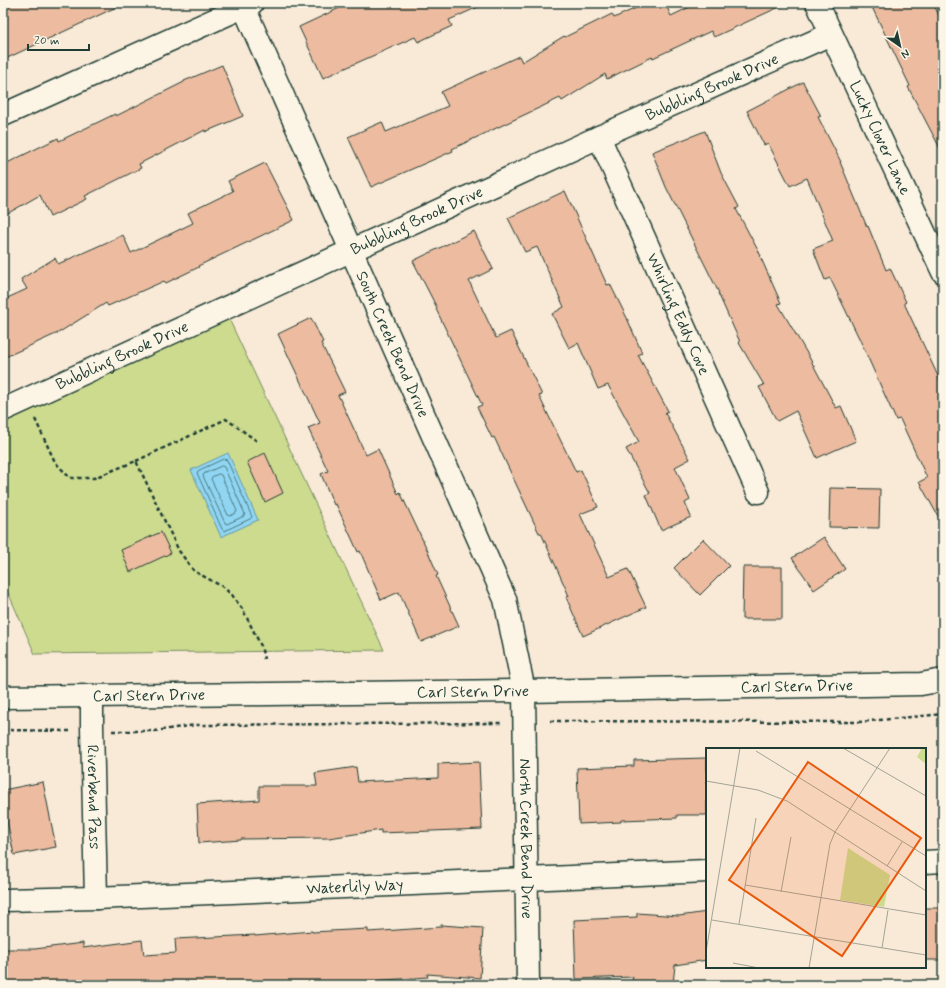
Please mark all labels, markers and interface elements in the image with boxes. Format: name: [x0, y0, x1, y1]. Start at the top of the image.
scale bar: [28, 26, 89, 52]
north arrow: [880, 26, 920, 66]
text: 20 m: [34, 33, 60, 49]
text: N: [898, 46, 912, 61]
street label: Bubbling Brook Drive: [642, 48, 782, 126]
street label: Lucky Clover Lane: [844, 77, 916, 199]
street label: Bubbling Brook Drive: [347, 181, 486, 260]
street label: Whirling Eddy Cove: [642, 250, 715, 379]
street label: South Creek Bend Drive: [351, 268, 434, 421]
street label: Bubbling Brook Drive: [52, 316, 192, 395]
street label: Carl Stern Drive: [741, 675, 853, 698]
street label: Carl Stern Drive: [417, 680, 529, 703]
street label: Carl Stern Drive: [93, 684, 205, 706]
street label: Riverbend Pass: [82, 745, 105, 849]
inset map: [706, 748, 926, 968]
street label: North Creek Bend Drive: [514, 758, 538, 919]
street label: Waterlily Way: [306, 874, 404, 899]

